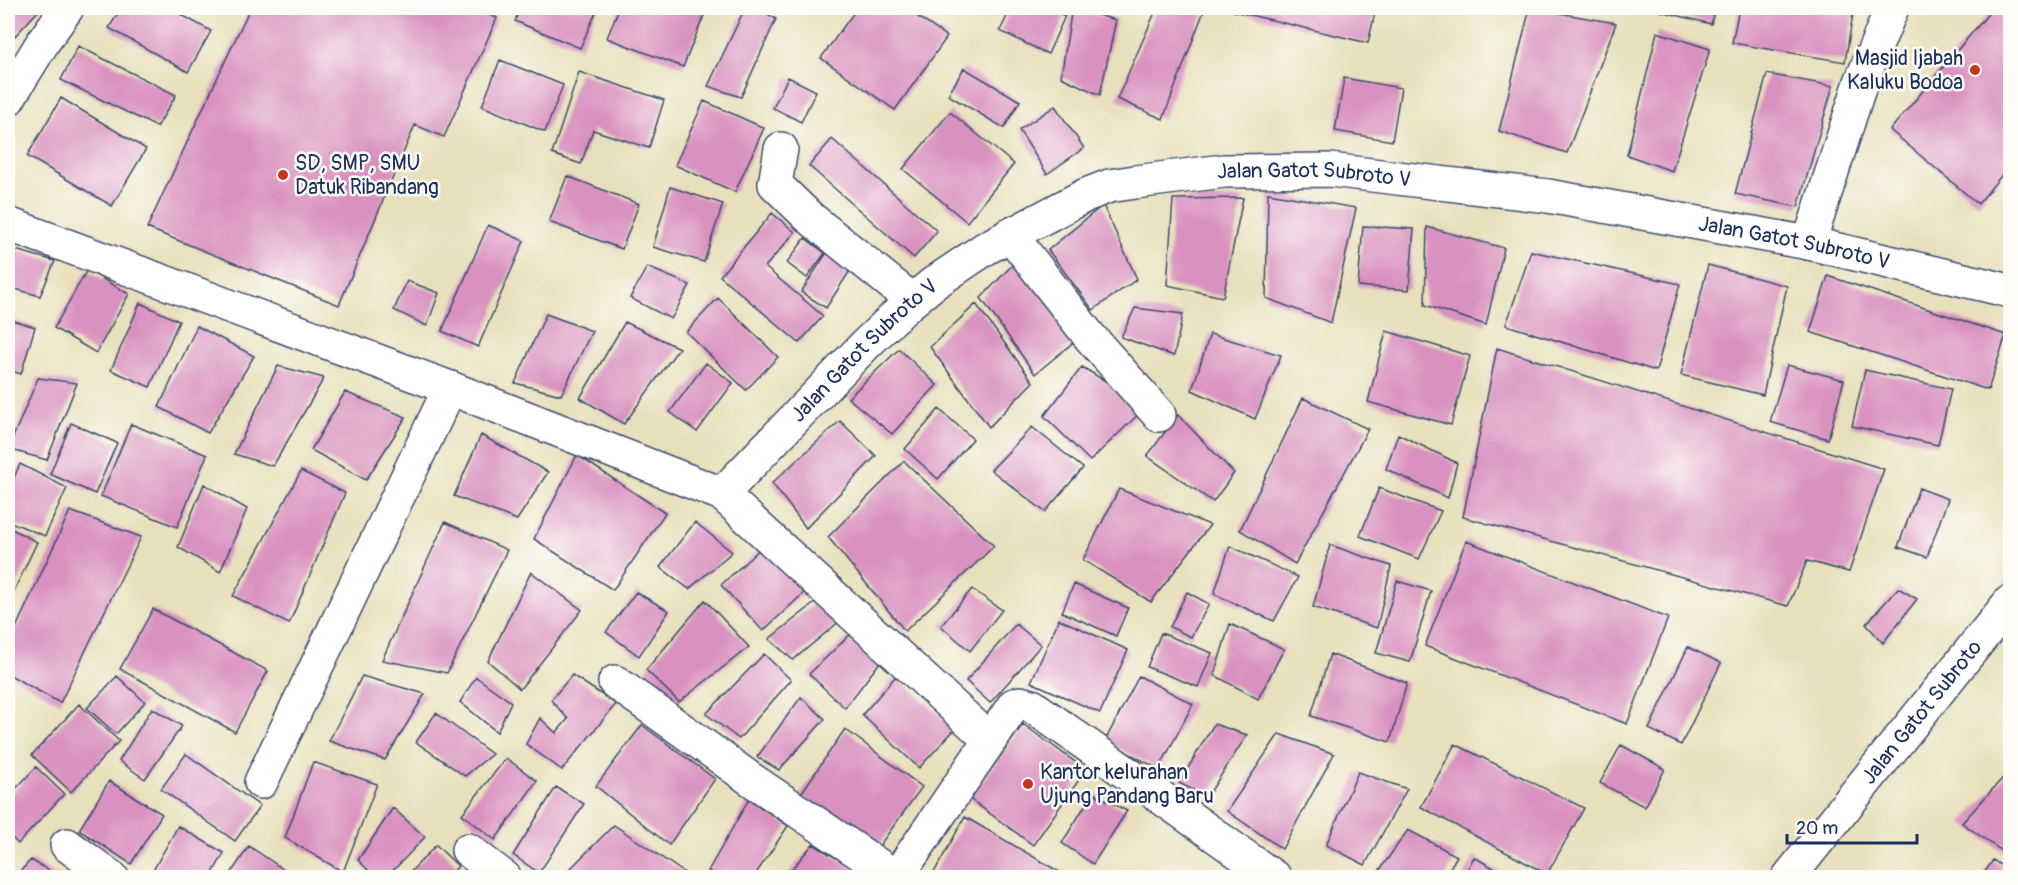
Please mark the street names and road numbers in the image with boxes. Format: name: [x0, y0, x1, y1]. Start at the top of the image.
street label: Jalan Gatot Subroto V: [1215, 156, 1412, 193]
street label: Jalan Gatot Subroto V: [1696, 210, 1893, 275]
street label: Jalan Gatot Subroto V: [785, 273, 943, 428]
street label: Jalan Gatot Subroto: [1855, 634, 1988, 790]

